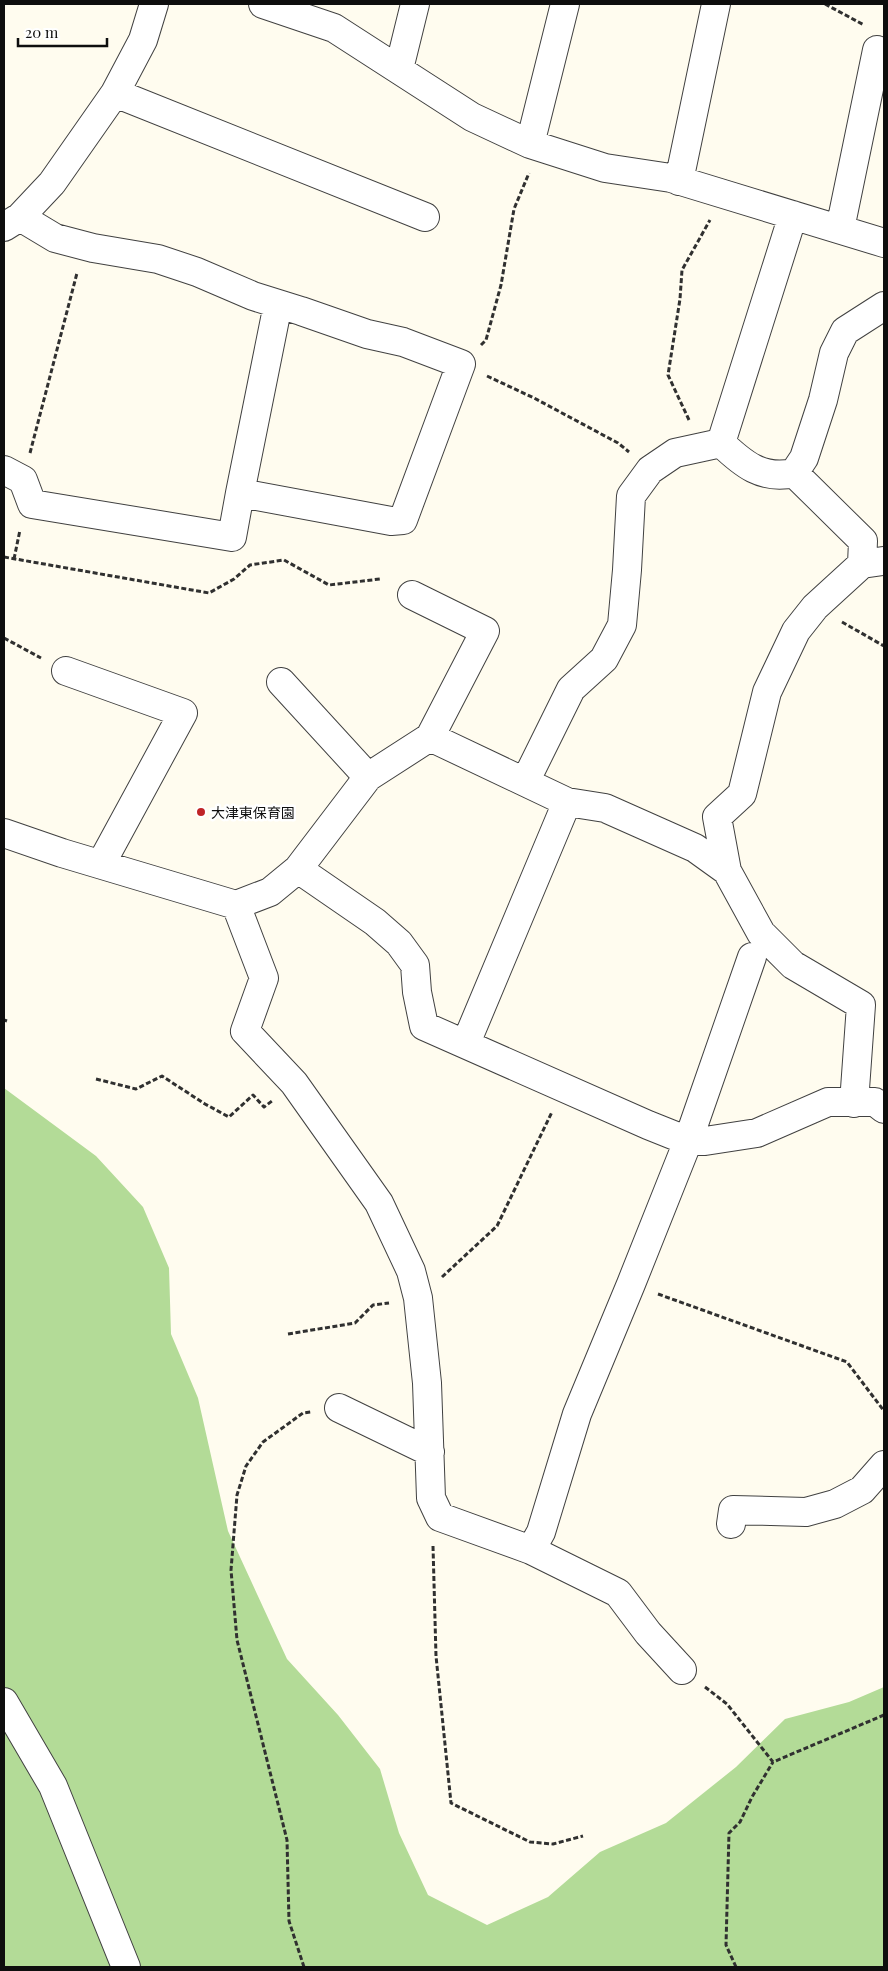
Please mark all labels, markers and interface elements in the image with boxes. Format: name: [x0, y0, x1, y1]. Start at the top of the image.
scale bar: [18, 15, 106, 47]
text: 20 m: [25, 22, 59, 42]
place label: 大津東保育園: [211, 803, 295, 822]
marker: 大津東保育園: [195, 806, 207, 818]

